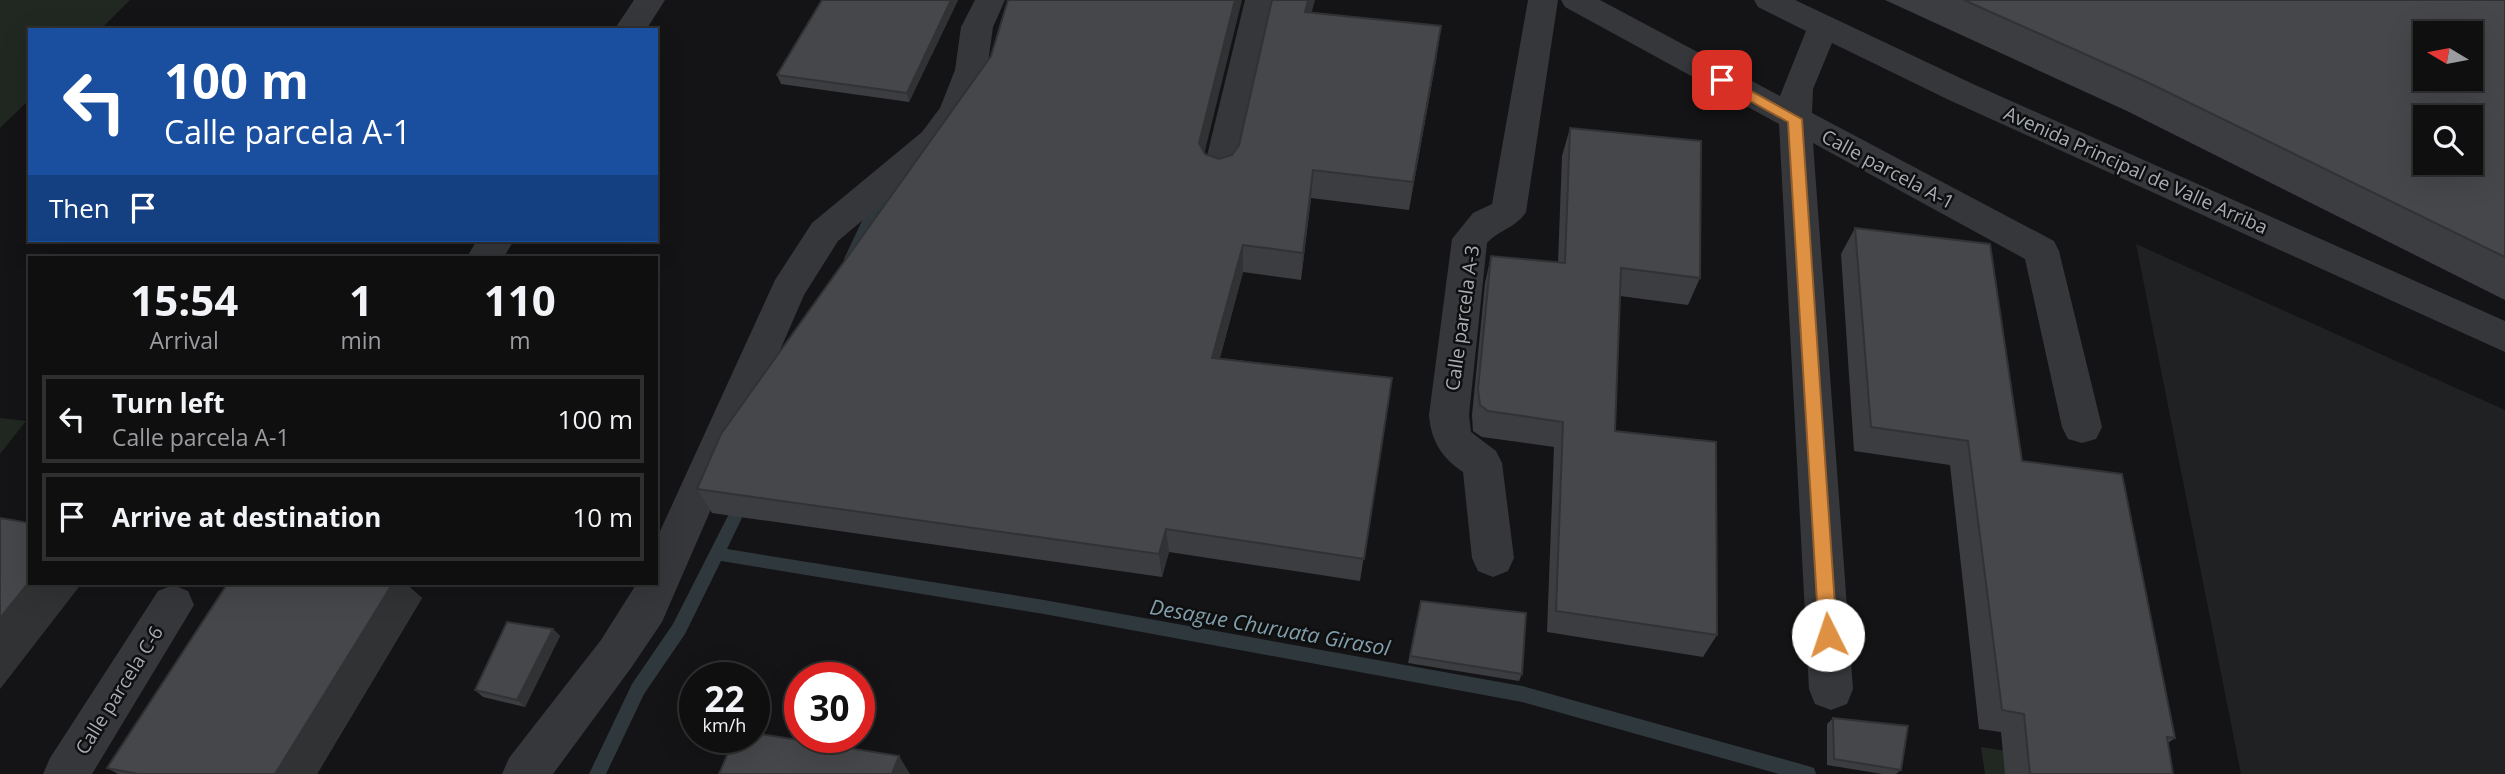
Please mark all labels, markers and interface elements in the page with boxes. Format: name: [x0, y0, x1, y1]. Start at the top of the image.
north arrow: [2413, 21, 2483, 91]
map controls: [2413, 21, 2483, 175]
text: 100 m: [164, 47, 309, 113]
pin: [1692, 50, 1752, 110]
icon: left: [49, 56, 140, 147]
icon: arrive: [1703, 61, 1741, 99]
street label: Avenida Principal de Valle Arriba: [2000, 100, 2272, 240]
button: search: [2413, 105, 2483, 175]
text: Calle parcela A-1: [164, 110, 411, 153]
street label: Calle parcela A-1: [1817, 123, 1959, 215]
icon: arrive: [124, 189, 162, 227]
text: Then: [49, 190, 110, 226]
street label: Calle parcela A-3: [1439, 244, 1485, 392]
text: 15:54: [130, 271, 238, 328]
text: 1: [349, 271, 373, 328]
text: 110: [484, 271, 556, 328]
text: Arrival: [150, 324, 219, 356]
text: min: [340, 324, 382, 356]
text: m: [509, 324, 530, 356]
text: Turn left: [112, 385, 224, 421]
icon: left: [53, 400, 91, 438]
text: 100 m: [558, 401, 633, 437]
text: Calle parcela A-1: [112, 421, 290, 453]
icon: arrive: [53, 498, 91, 536]
text: Arrive at destination: [112, 499, 381, 535]
text: 10 m: [572, 499, 633, 535]
water label: Desague Churuata Girasol: [1148, 592, 1393, 662]
position arrow: [1791, 598, 1865, 672]
street label: Calle parcela C-6: [69, 621, 169, 759]
speed limit sign: 30: [784, 662, 875, 753]
text: 22: [704, 675, 745, 722]
text: km/h: [703, 713, 746, 737]

